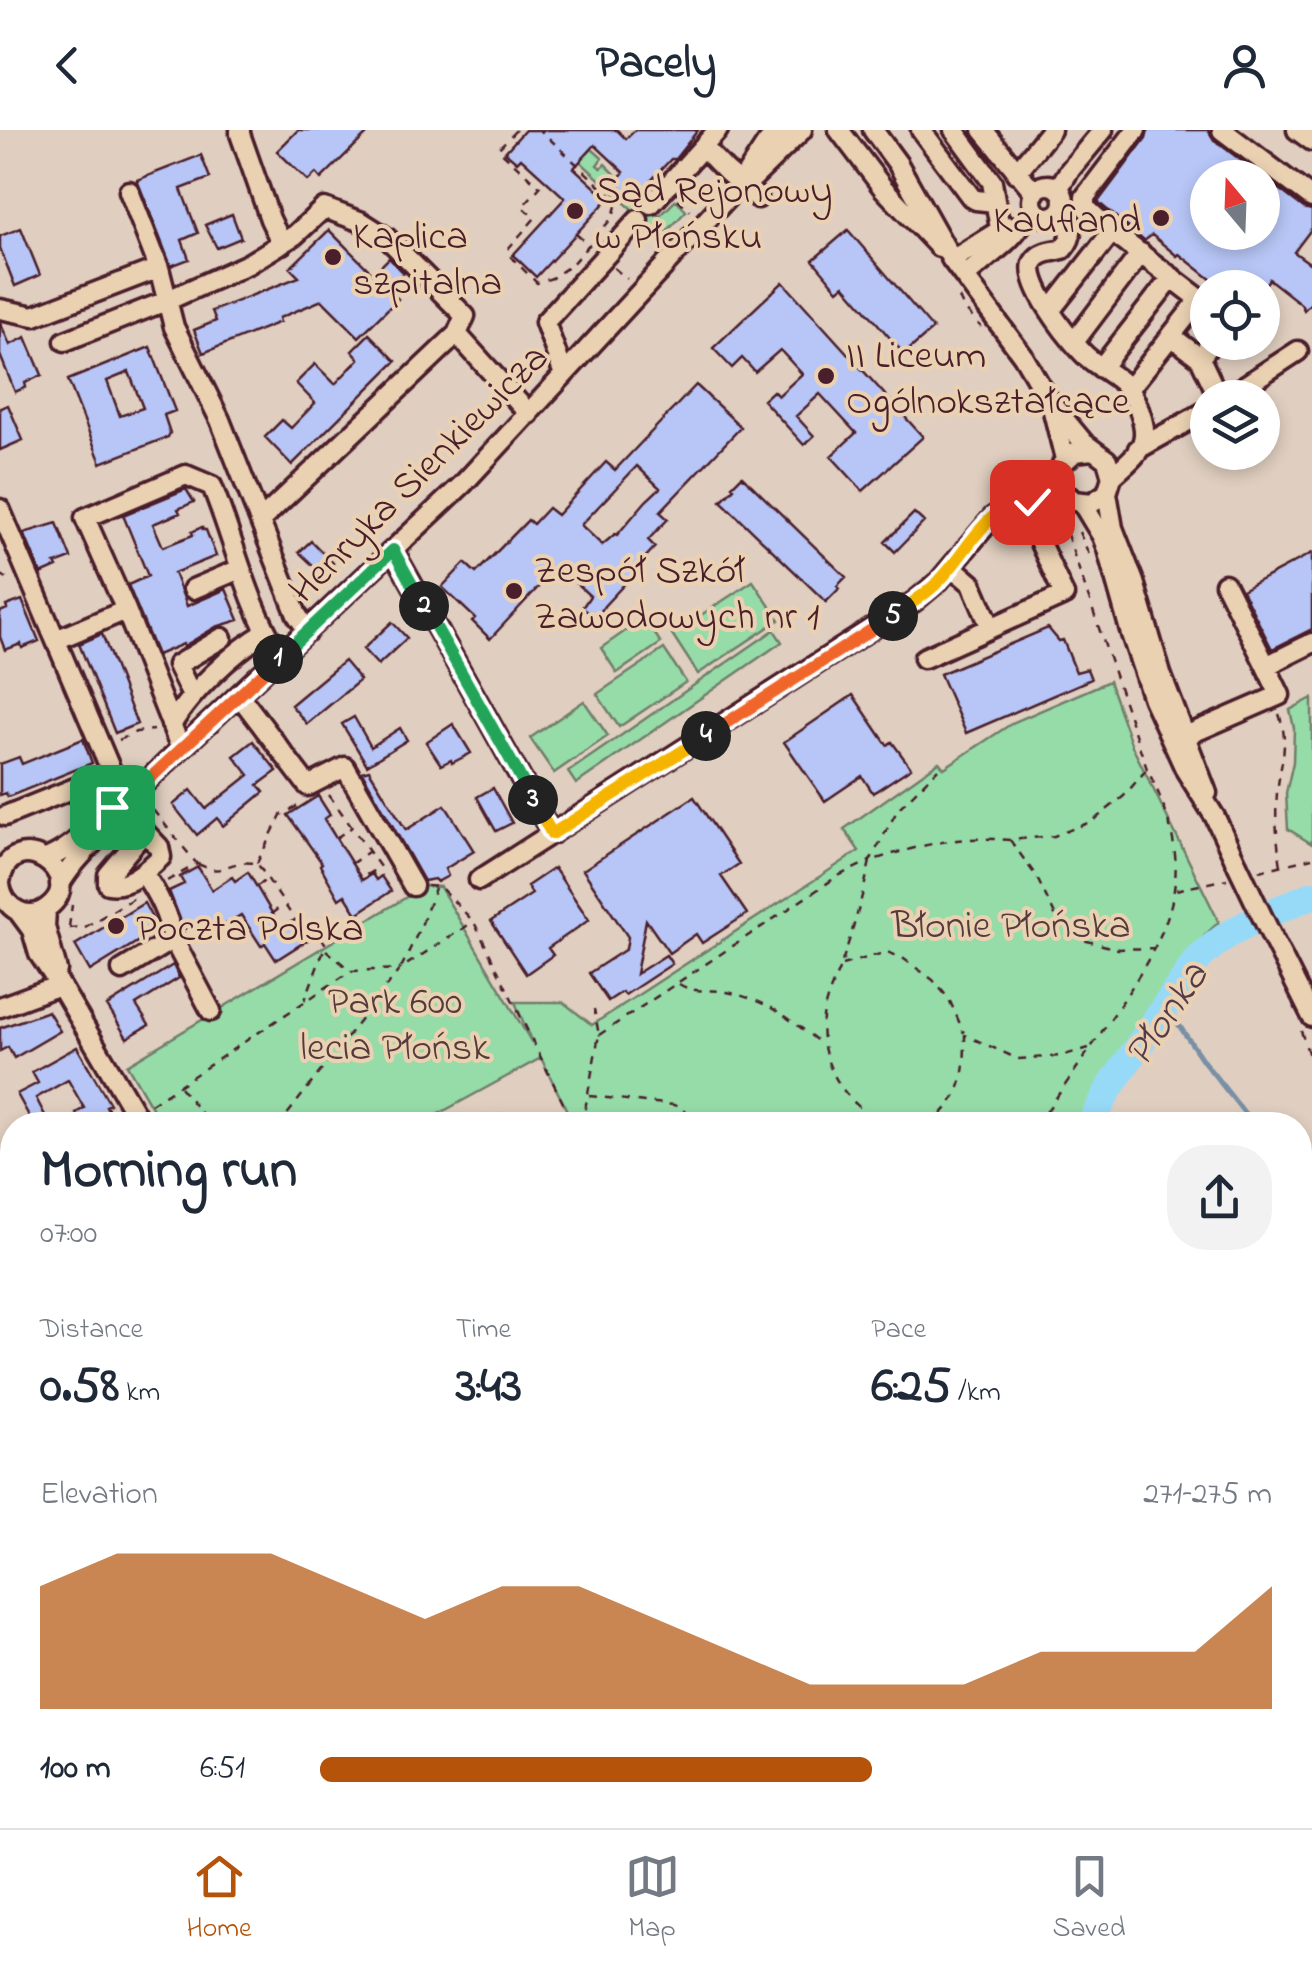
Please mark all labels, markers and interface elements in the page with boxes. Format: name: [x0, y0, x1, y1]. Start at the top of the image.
text: Pacely: [596, 32, 716, 98]
icon: back: [40, 38, 95, 93]
icon: person: [1217, 38, 1272, 93]
north arrow: [1190, 160, 1280, 250]
map controls: [1190, 160, 1280, 470]
place label: Sąd Rejonowy w Płońsku: [595, 163, 833, 268]
place label: Kaufland: [993, 193, 1141, 252]
marker: Sąd Rejonowy w Płońsku: [564, 200, 586, 222]
marker: Kaufland: [1150, 207, 1172, 229]
place label: Kaplica szpitalna: [353, 209, 502, 314]
marker: Kaplica szpitalna: [322, 246, 344, 268]
button: locate: [1190, 270, 1280, 360]
place label: II Liceum Ogólnokształcące: [846, 328, 1130, 433]
street label: Henryka Sienkiewicza: [277, 332, 564, 619]
marker: II Liceum Ogólnokształcące: [815, 365, 837, 387]
button: layers: [1190, 380, 1280, 470]
pin: [990, 460, 1075, 545]
icon: check: [1005, 475, 1060, 530]
place label: Zespół Szkół Zawodowych nr 1: [534, 543, 820, 648]
marker: Zespół Szkół Zawodowych nr 1: [503, 580, 525, 602]
pin: 2: [399, 581, 449, 631]
text: 2: [417, 585, 431, 626]
pin: 5: [868, 591, 918, 641]
text: 5: [885, 595, 901, 636]
pin: 1: [253, 634, 303, 684]
text: 1: [274, 638, 282, 679]
pin: 4: [681, 711, 731, 761]
text: 4: [700, 715, 712, 756]
pin: [70, 765, 155, 850]
pin: 3: [508, 775, 558, 825]
text: 3: [527, 779, 539, 820]
icon: arrive: [85, 780, 140, 835]
park label: Błonie Płońska: [890, 898, 1131, 957]
place label: Poczta Polska: [136, 901, 364, 960]
marker: Poczta Polska: [105, 915, 127, 937]
water label: Płonka: [1110, 950, 1226, 1080]
park label: Park 600 lecia Płońsk: [300, 974, 490, 1079]
text: Morning run: [40, 1133, 297, 1213]
button: share: [1167, 1145, 1272, 1250]
text: 07:00: [40, 1211, 97, 1258]
text: Distance: [40, 1310, 143, 1351]
text: Time: [456, 1310, 511, 1351]
text: Pace: [871, 1310, 926, 1351]
text: 0.58: [40, 1351, 119, 1424]
text: 3:43: [456, 1351, 522, 1424]
text: 6:25: [871, 1351, 951, 1424]
text: km: [119, 1373, 160, 1414]
text: /km: [951, 1373, 1001, 1414]
text: Elevation: [40, 1472, 158, 1519]
text: 271–275 m: [1143, 1472, 1272, 1519]
text: 100 m: [40, 1746, 111, 1793]
text: 6:51: [200, 1746, 245, 1793]
tab: Home: [186, 1849, 252, 1950]
tab: Map: [625, 1849, 680, 1950]
tab: Saved: [1052, 1849, 1126, 1950]

